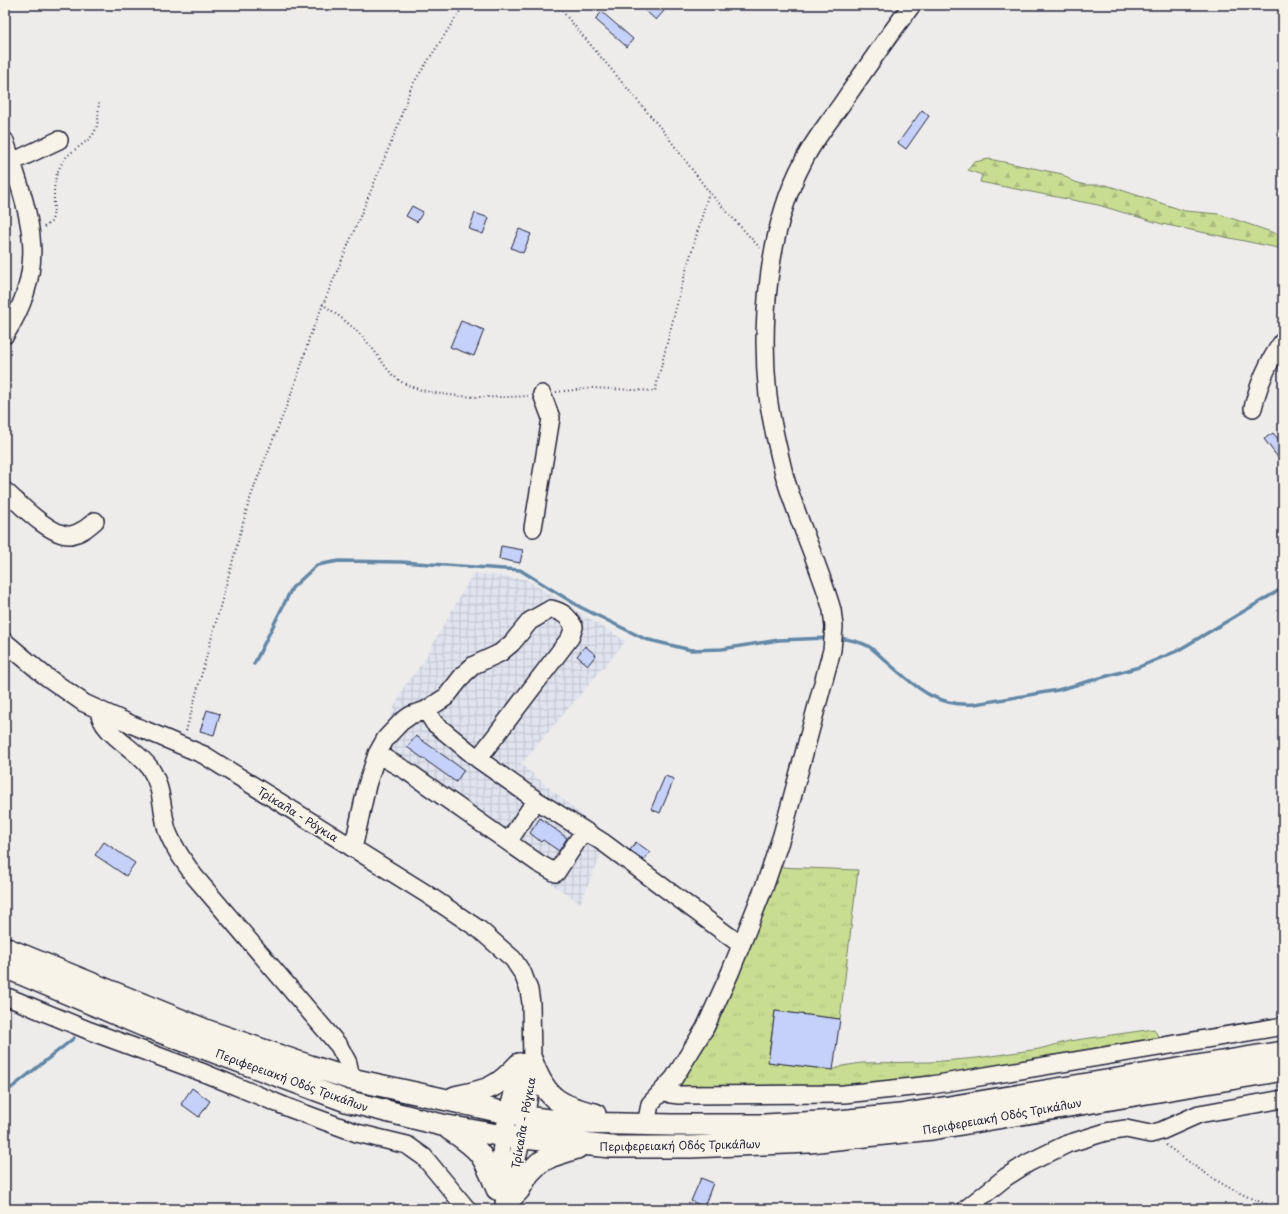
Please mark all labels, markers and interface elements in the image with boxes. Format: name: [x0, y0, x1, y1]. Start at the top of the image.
street label: Τρίκαλα - Ρόγκια: [254, 782, 342, 846]
street label: Περιφερειακή Οδός Τρικάλων: [213, 1044, 371, 1116]
street label: Τρίκαλα - Ρόγκια: [507, 1076, 539, 1170]
street label: Περιφερειακή Οδός Τρικάλων: [921, 1094, 1083, 1138]
street label: Περιφερειακή Οδός Τρικάλων: [599, 1135, 761, 1155]

